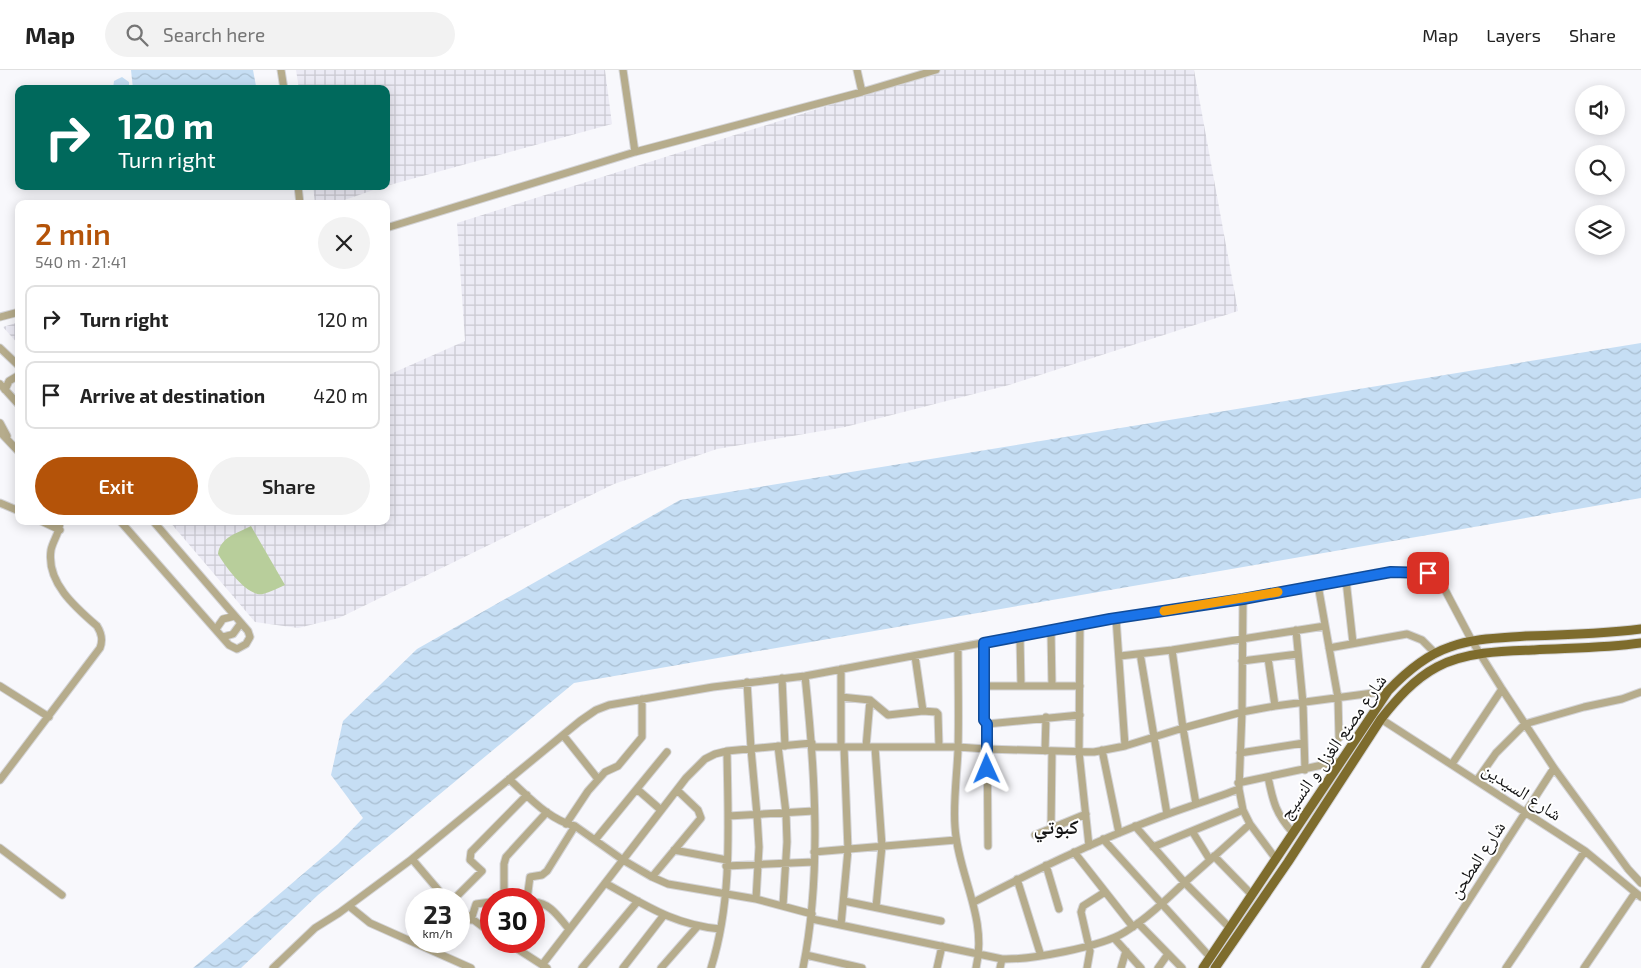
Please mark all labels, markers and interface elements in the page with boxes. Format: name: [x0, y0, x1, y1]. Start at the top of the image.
search box: [105, 12, 455, 57]
text: Map: [25, 20, 75, 49]
icon: search: [123, 21, 151, 49]
text: Search here: [163, 23, 265, 46]
text: Map: [1422, 24, 1458, 46]
text: Layers: [1486, 24, 1541, 46]
text: Share: [1569, 24, 1616, 46]
map controls: [1575, 85, 1625, 255]
button: sound: [1575, 85, 1625, 135]
text: 120 m: [118, 104, 214, 146]
icon: right: [35, 105, 100, 170]
button: search: [1575, 145, 1625, 195]
text: Turn right: [118, 146, 216, 172]
button: layers: [1575, 205, 1625, 255]
text: 2 min: [35, 215, 111, 251]
button: close: [318, 217, 370, 269]
text: 540 m · 21:41: [35, 252, 127, 271]
icon: right: [37, 305, 65, 333]
text: Turn right: [80, 308, 168, 331]
text: 120 m: [317, 308, 368, 331]
icon: arrive: [37, 381, 65, 409]
text: Arrive at destination: [80, 384, 265, 407]
text: 420 m: [313, 384, 368, 407]
button: Exit: [35, 457, 198, 515]
button: Share: [208, 457, 370, 515]
pin: [1407, 552, 1449, 594]
icon: arrive: [1414, 559, 1442, 587]
street label: شارع مصنع الغزل و النسيج: [1274, 670, 1392, 824]
position arrow: [960, 742, 1012, 794]
street label: شارع السيدين: [1478, 757, 1566, 826]
district label: كبوتي: [1033, 814, 1079, 843]
street label: شارع المطحن: [1443, 817, 1510, 903]
speed limit sign: 30: [480, 888, 545, 953]
text: 23: [423, 899, 452, 929]
text: km/h: [423, 926, 452, 940]

